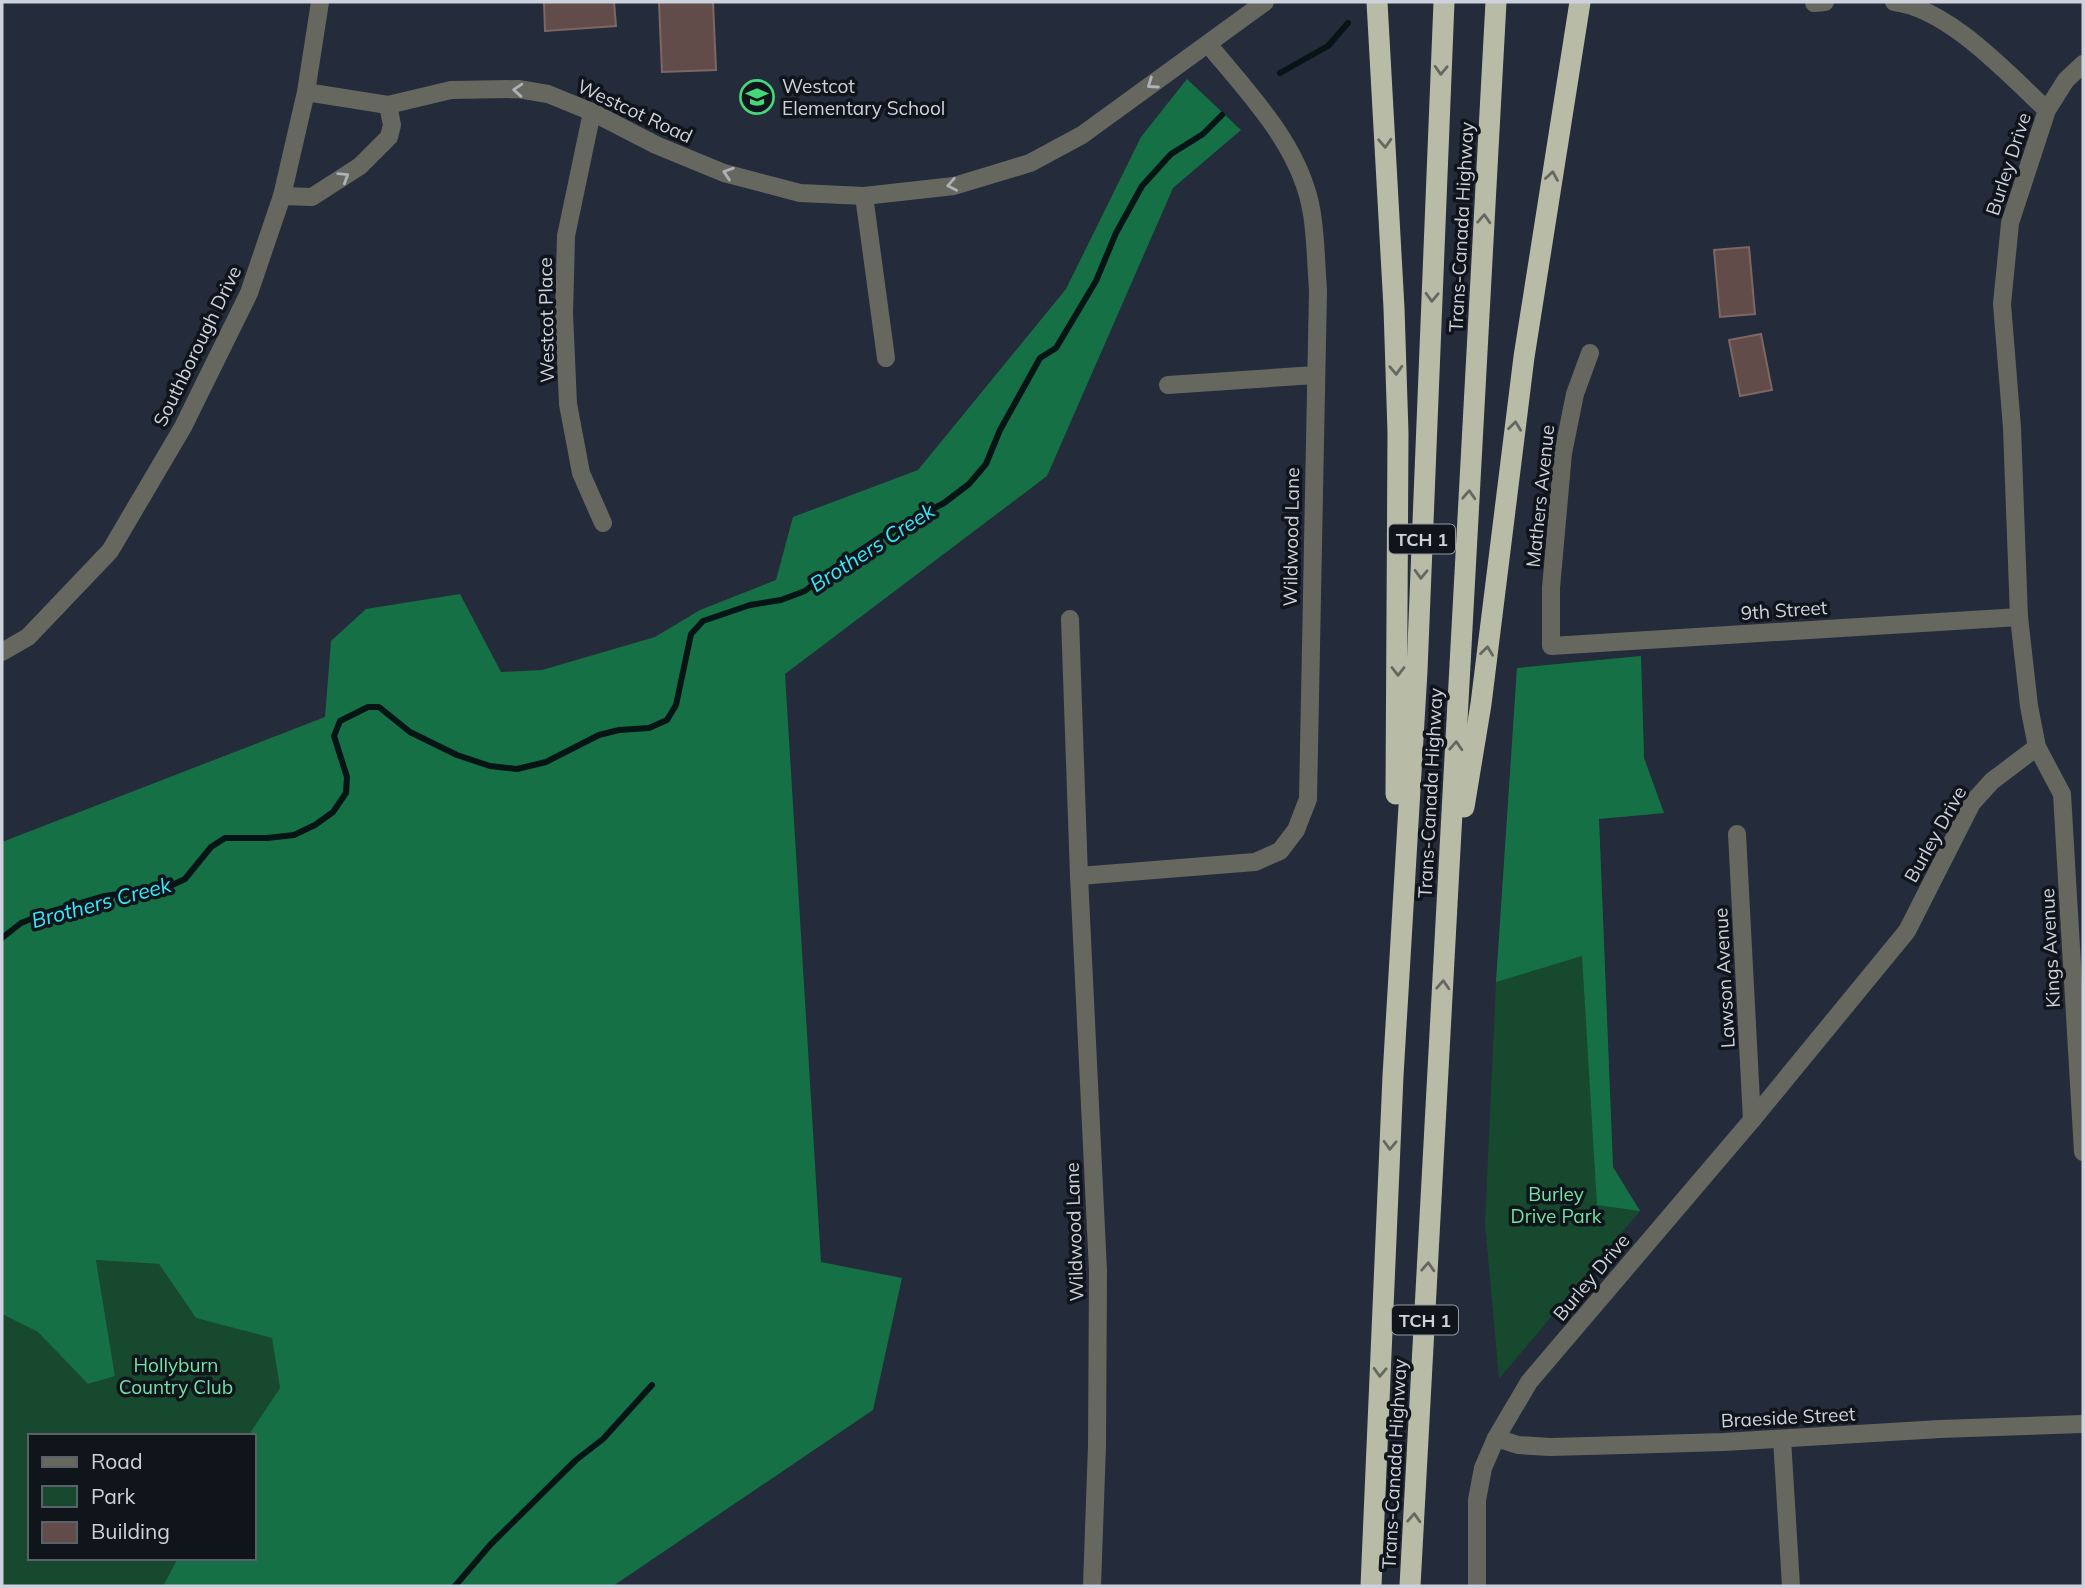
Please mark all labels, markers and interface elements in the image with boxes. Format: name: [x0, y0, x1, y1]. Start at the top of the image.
one-way arrow: [1434, 65, 1449, 76]
street label: Westcot Road: [574, 74, 696, 148]
place label: Westcot Elementary School: [782, 74, 945, 120]
one-way arrow: [1147, 76, 1160, 88]
school or university icon: Westcot Elementary School: [738, 78, 776, 116]
one-way arrow: [512, 83, 523, 98]
street label: Burley Drive: [1980, 110, 2036, 218]
street label: Trans-Canada Highway: [1444, 121, 1478, 333]
one-way arrow: [1377, 138, 1392, 149]
one-way arrow: [722, 167, 734, 182]
one-way arrow: [1544, 170, 1559, 182]
one-way arrow: [337, 172, 350, 185]
one-way arrow: [946, 177, 958, 192]
one-way arrow: [1476, 213, 1491, 224]
street label: Westcot Place: [533, 257, 559, 383]
street label: Southborough Drive: [148, 262, 246, 430]
one-way arrow: [1425, 292, 1440, 303]
one-way arrow: [1388, 366, 1404, 376]
one-way arrow: [1508, 420, 1523, 431]
street label: Mathers Avenue: [1521, 424, 1559, 568]
street label: Wildwood Lane: [1278, 467, 1304, 607]
one-way arrow: [1461, 489, 1476, 500]
water label: Brothers Creek: [805, 496, 940, 597]
road number: TCH 1: [1389, 524, 1455, 554]
one-way arrow: [1413, 568, 1428, 579]
street label: 9th Street: [1740, 595, 1828, 625]
one-way arrow: [1480, 645, 1495, 657]
one-way arrow: [1390, 667, 1406, 677]
street label: Trans-Canada Highway: [1413, 687, 1447, 899]
one-way arrow: [1448, 741, 1463, 752]
street label: Burley Drive: [1899, 782, 1971, 886]
water label: Brothers Creek: [28, 871, 175, 933]
street label: Kings Avenue: [2035, 888, 2065, 1008]
street label: Lawson Avenue: [1708, 907, 1740, 1049]
one-way arrow: [1435, 979, 1450, 990]
one-way arrow: [1383, 1139, 1398, 1150]
street label: Wildwood Lane: [1060, 1162, 1088, 1302]
park label: Burley Drive Park: [1511, 1182, 1602, 1228]
street label: Burley Drive: [1548, 1229, 1634, 1325]
one-way arrow: [1420, 1261, 1435, 1272]
road number: TCH 1: [1392, 1306, 1458, 1335]
park label: Hollyburn Country Club: [119, 1353, 233, 1399]
street label: Trans-Canada Highway: [1377, 1358, 1411, 1570]
one-way arrow: [1373, 1367, 1388, 1378]
street label: Braeside Street: [1720, 1401, 1856, 1433]
legend: [28, 1434, 256, 1560]
text: Road: [91, 1448, 142, 1474]
text: Park: [91, 1483, 135, 1509]
one-way arrow: [1406, 1512, 1421, 1523]
text: Building: [91, 1518, 170, 1544]

